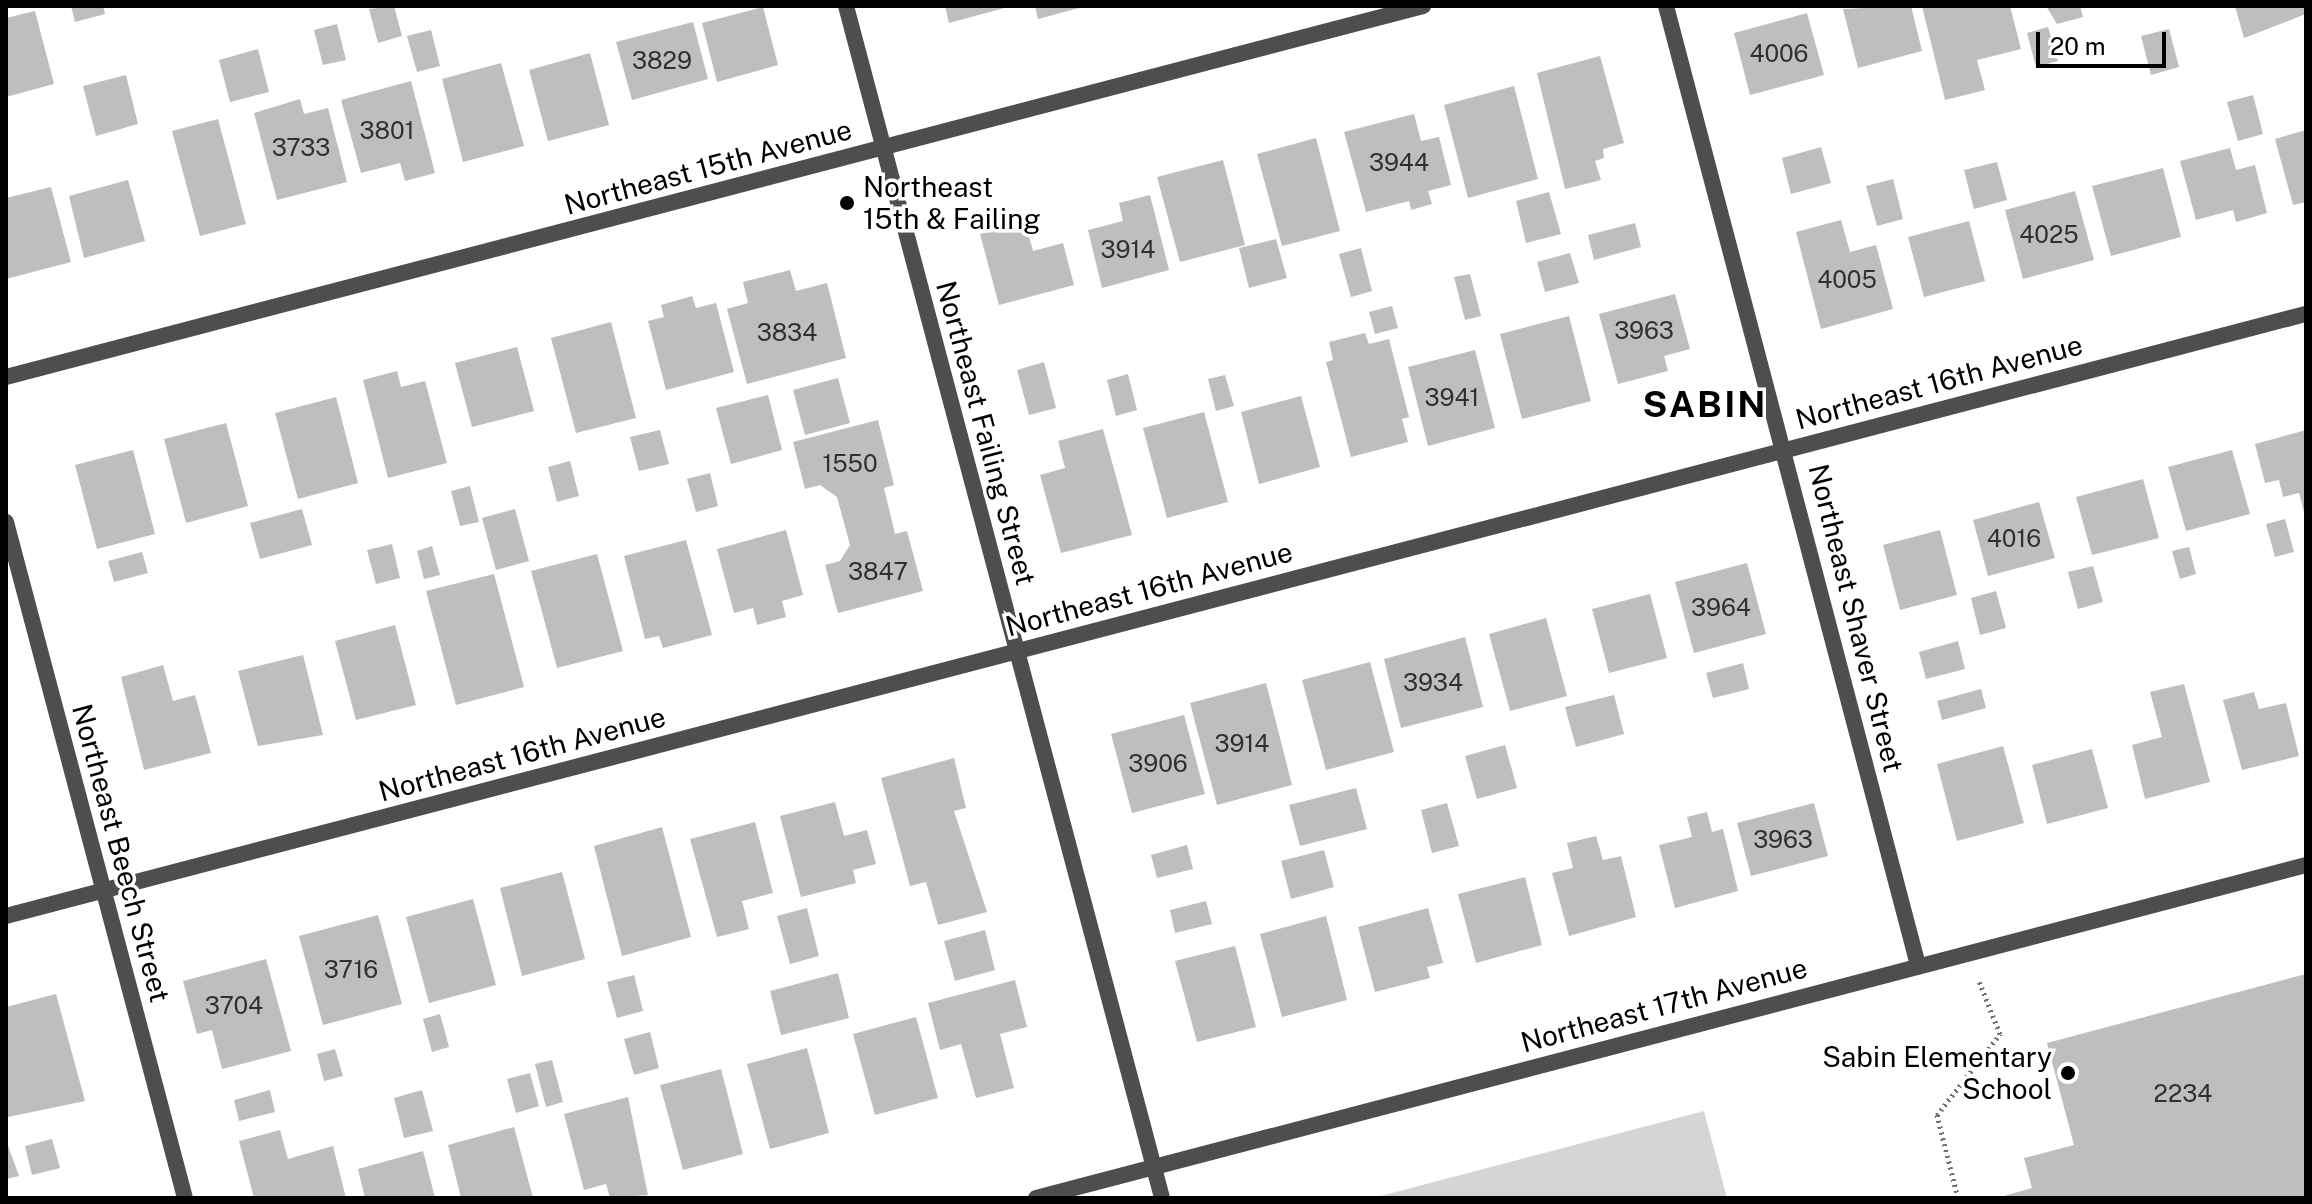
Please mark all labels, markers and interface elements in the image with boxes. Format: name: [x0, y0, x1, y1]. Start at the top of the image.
scale bar: [2040, 16, 2170, 66]
text: 20 m: [2050, 32, 2106, 60]
house number: 4006: [1749, 40, 1809, 68]
house number: 3829: [632, 47, 692, 75]
street label: Northeast 15th Avenue: [561, 112, 855, 222]
house number: 3801: [360, 117, 414, 145]
house number: 3733: [272, 134, 330, 162]
house number: 3944: [1369, 149, 1429, 177]
place label: Northeast 15th & Failing: [863, 170, 1041, 236]
marker: Northeast 15th & Failing: [838, 194, 856, 212]
house number: 4025: [2019, 221, 2079, 249]
house number: 3914: [1101, 236, 1155, 264]
house number: 4005: [1817, 266, 1877, 294]
street label: Northeast Failing Street: [929, 277, 1043, 589]
house number: 3963: [1614, 317, 1674, 345]
house number: 3834: [757, 319, 817, 347]
street label: Northeast 16th Avenue: [1792, 328, 2086, 436]
district label: SABIN: [1643, 383, 1767, 427]
house number: 3941: [1425, 384, 1479, 412]
house number: 1550: [822, 450, 878, 478]
street label: Northeast Shaver Street: [1801, 461, 1911, 775]
house number: 4016: [1987, 525, 2041, 553]
street label: Northeast 16th Avenue: [1002, 535, 1296, 643]
house number: 3847: [848, 558, 908, 586]
house number: 3964: [1691, 594, 1751, 622]
house number: 3934: [1403, 669, 1463, 697]
street label: Northeast Beech Street: [65, 700, 177, 1006]
street label: Northeast 16th Avenue: [375, 700, 669, 808]
house number: 3914: [1215, 730, 1269, 758]
house number: 3906: [1128, 750, 1188, 778]
house number: 3963: [1753, 826, 1813, 854]
street label: Northeast 17th Avenue: [1517, 951, 1811, 1059]
house number: 3716: [324, 956, 378, 984]
house number: 3704: [205, 992, 263, 1020]
place label: Sabin Elementary School: [1822, 1040, 2052, 1106]
marker: Sabin Elementary School: [2059, 1064, 2077, 1082]
house number: 2234: [2154, 1080, 2212, 1108]

